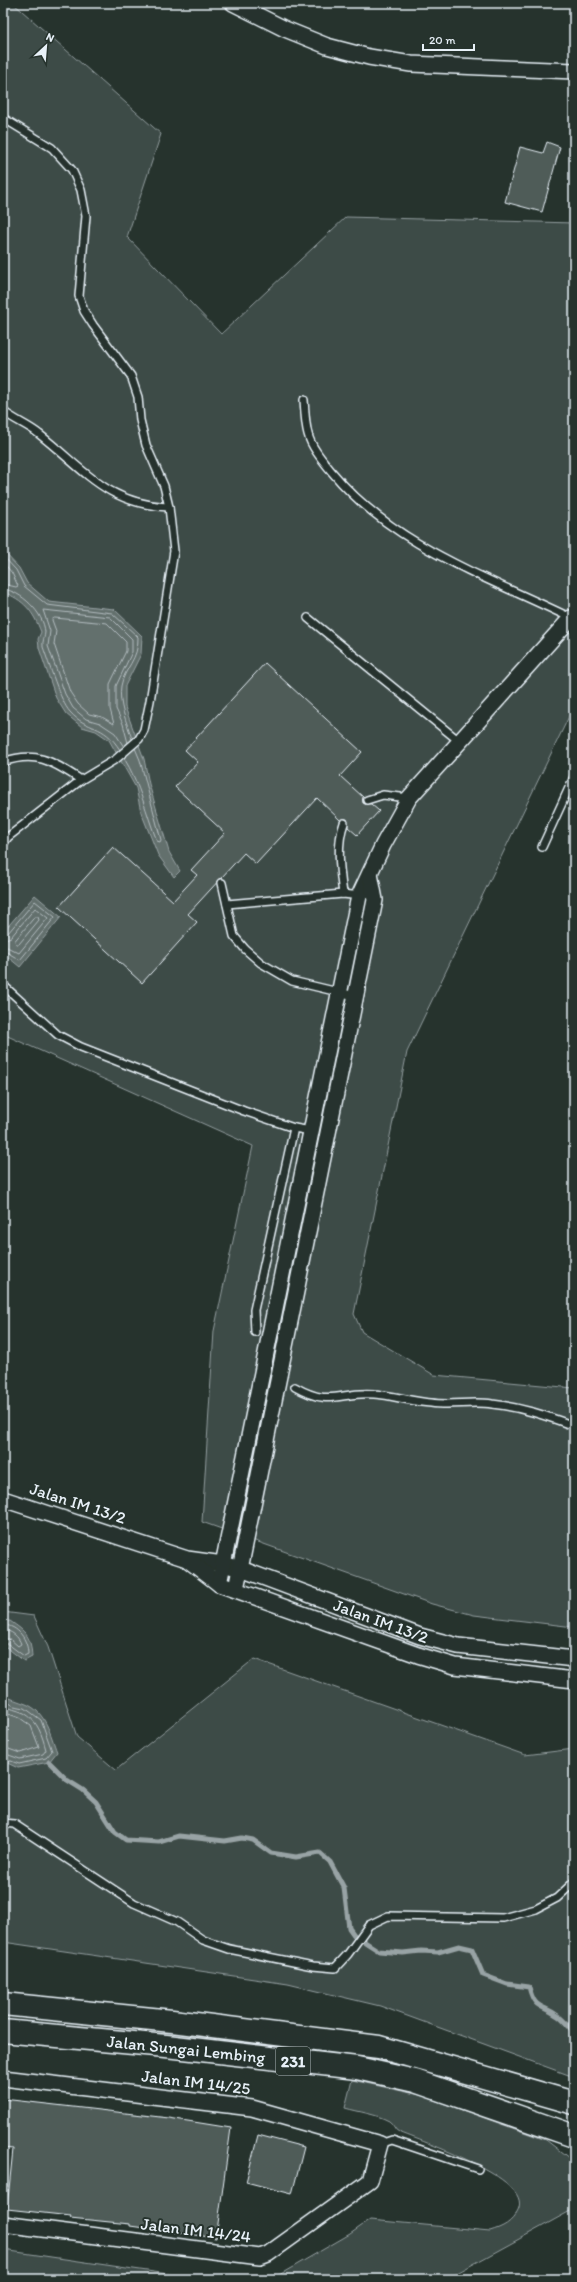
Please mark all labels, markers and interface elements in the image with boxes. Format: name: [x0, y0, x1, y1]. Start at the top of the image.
north arrow: [26, 26, 66, 66]
scale bar: [423, 26, 474, 52]
text: N: [44, 30, 56, 45]
text: 20 m: [429, 33, 456, 47]
street label: Jalan IM 13/2: [28, 1478, 129, 1528]
street label: Jalan IM 13/2: [331, 1595, 431, 1647]
street label: Jalan Sungai Lembing: [106, 2031, 267, 2067]
road number: 231: [276, 2047, 310, 2075]
street label: Jalan IM 14/25: [140, 2065, 252, 2099]
street label: Jalan IM 14/24: [140, 2213, 252, 2247]

